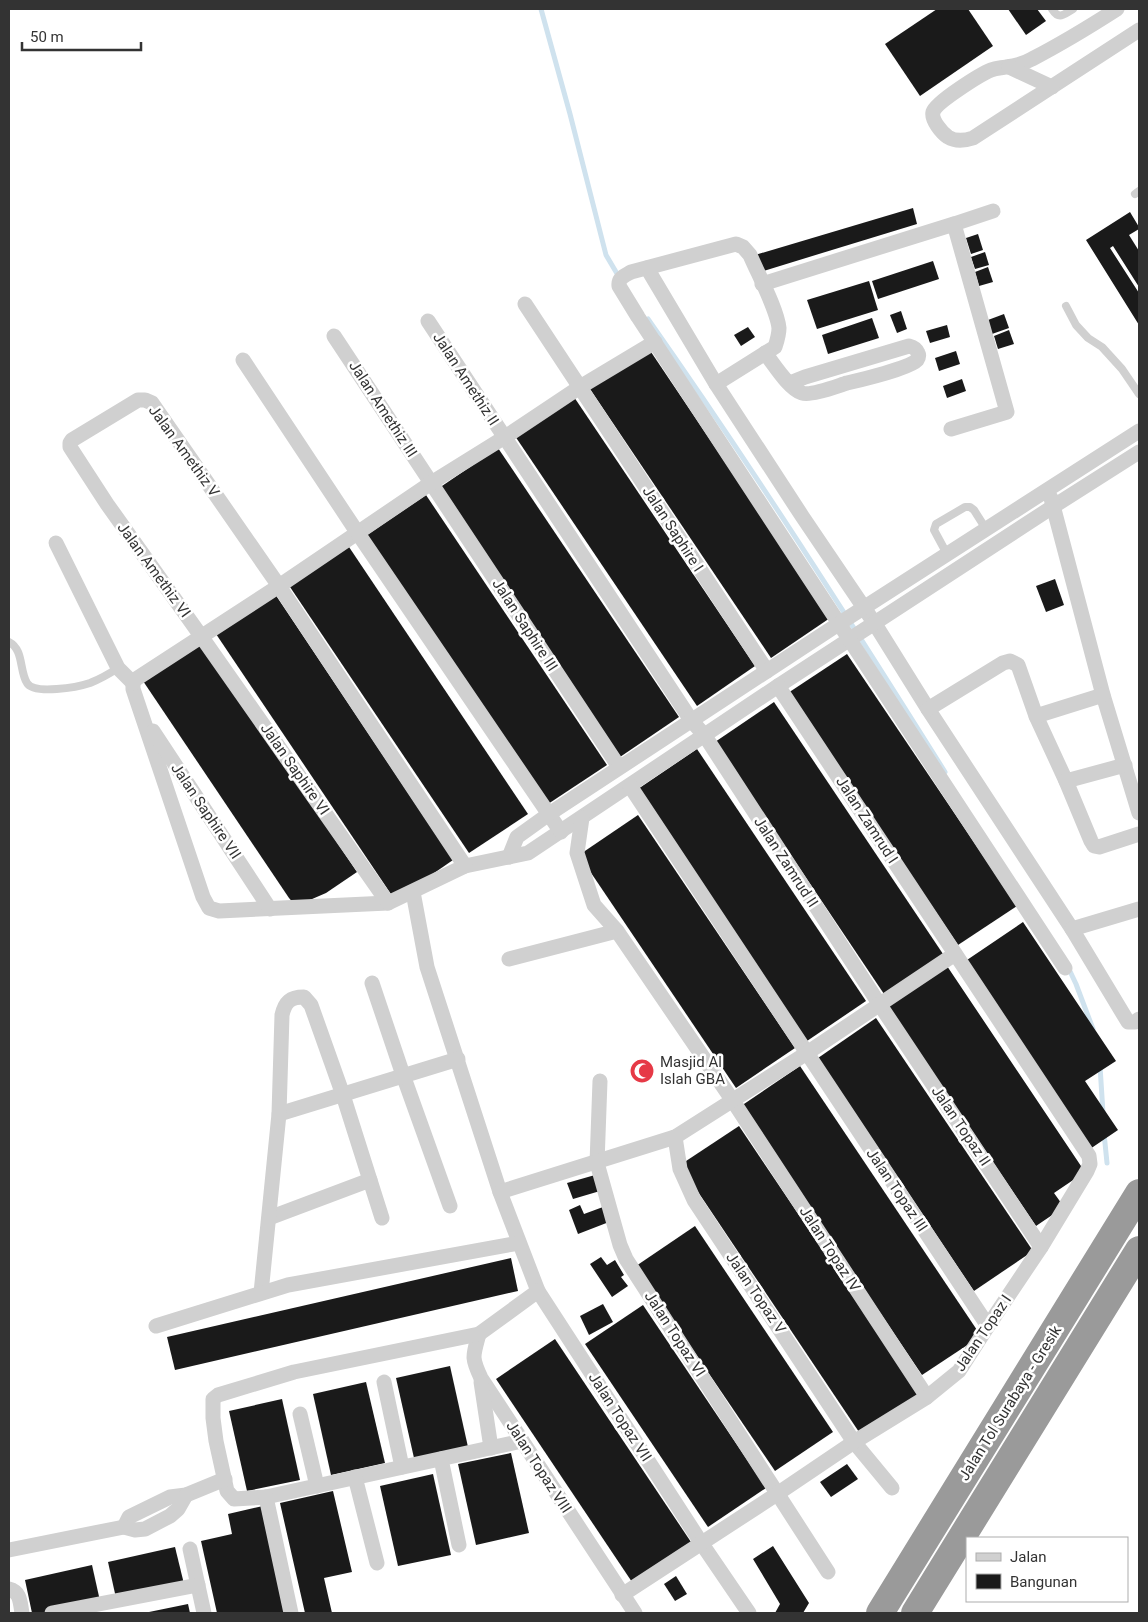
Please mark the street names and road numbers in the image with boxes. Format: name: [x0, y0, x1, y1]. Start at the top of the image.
street label: Jalan Amethiz II: [429, 329, 503, 429]
street label: Jalan Amethiz III: [345, 357, 421, 461]
street label: Jalan Amethiz V: [145, 402, 223, 501]
street label: Jalan Saphire I: [639, 483, 707, 575]
street label: Jalan Amethiz VI: [114, 519, 194, 621]
street label: Jalan Saphire III: [488, 575, 562, 675]
street label: Jalan Saphire VI: [257, 720, 333, 818]
street label: Jalan Saphire VII: [167, 760, 245, 862]
street label: Jalan Zamrud I: [832, 773, 902, 867]
street label: Jalan Zamrud II: [750, 813, 822, 911]
street label: Jalan Topaz II: [928, 1083, 994, 1169]
street label: Jalan Topaz III: [862, 1145, 932, 1235]
street label: Jalan Topaz IV: [796, 1203, 865, 1295]
street label: Jalan Topaz V: [722, 1249, 790, 1337]
street label: Jalan Topaz VI: [641, 1288, 709, 1380]
street label: Jalan Topaz I: [951, 1291, 1015, 1375]
street label: Jalan Tol Surabaya - Gresik: [955, 1322, 1065, 1484]
street label: Jalan Topaz VII: [585, 1369, 655, 1465]
street label: Jalan Topaz VIII: [503, 1418, 575, 1516]

